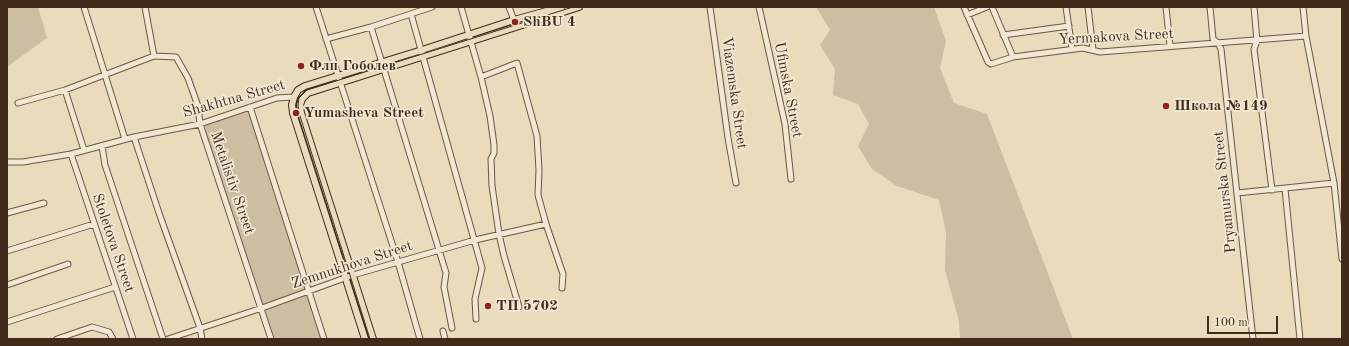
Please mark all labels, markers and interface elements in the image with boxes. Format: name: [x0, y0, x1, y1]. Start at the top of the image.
place label: ShBU 4: [523, 13, 576, 31]
marker: ShBU 4: [510, 17, 520, 27]
street label: Yermakova Street: [1058, 25, 1174, 49]
street label: Viazemska Street: [717, 36, 751, 150]
street label: Ufimska Street: [770, 41, 806, 139]
place label: Флп Гоболев: [309, 57, 396, 75]
marker: Флп Гоболев: [296, 61, 306, 71]
street label: Shakhtna Street: [181, 76, 287, 122]
place label: Школа №149: [1174, 97, 1268, 115]
marker: Школа №149: [1161, 101, 1171, 111]
place label: Yumasheva Street: [304, 104, 424, 122]
marker: Yumasheva Street: [291, 108, 301, 118]
street label: Metalistiv Street: [206, 129, 258, 237]
street label: Pryamurska Street: [1210, 130, 1240, 254]
street label: Stoletova Street: [88, 191, 138, 295]
street label: Zemnukhova Street: [289, 237, 415, 293]
place label: ТП 5702: [496, 297, 558, 315]
marker: ТП 5702: [483, 301, 493, 311]
scale bar: [1209, 308, 1280, 334]
text: 100 m: [1214, 317, 1248, 329]

